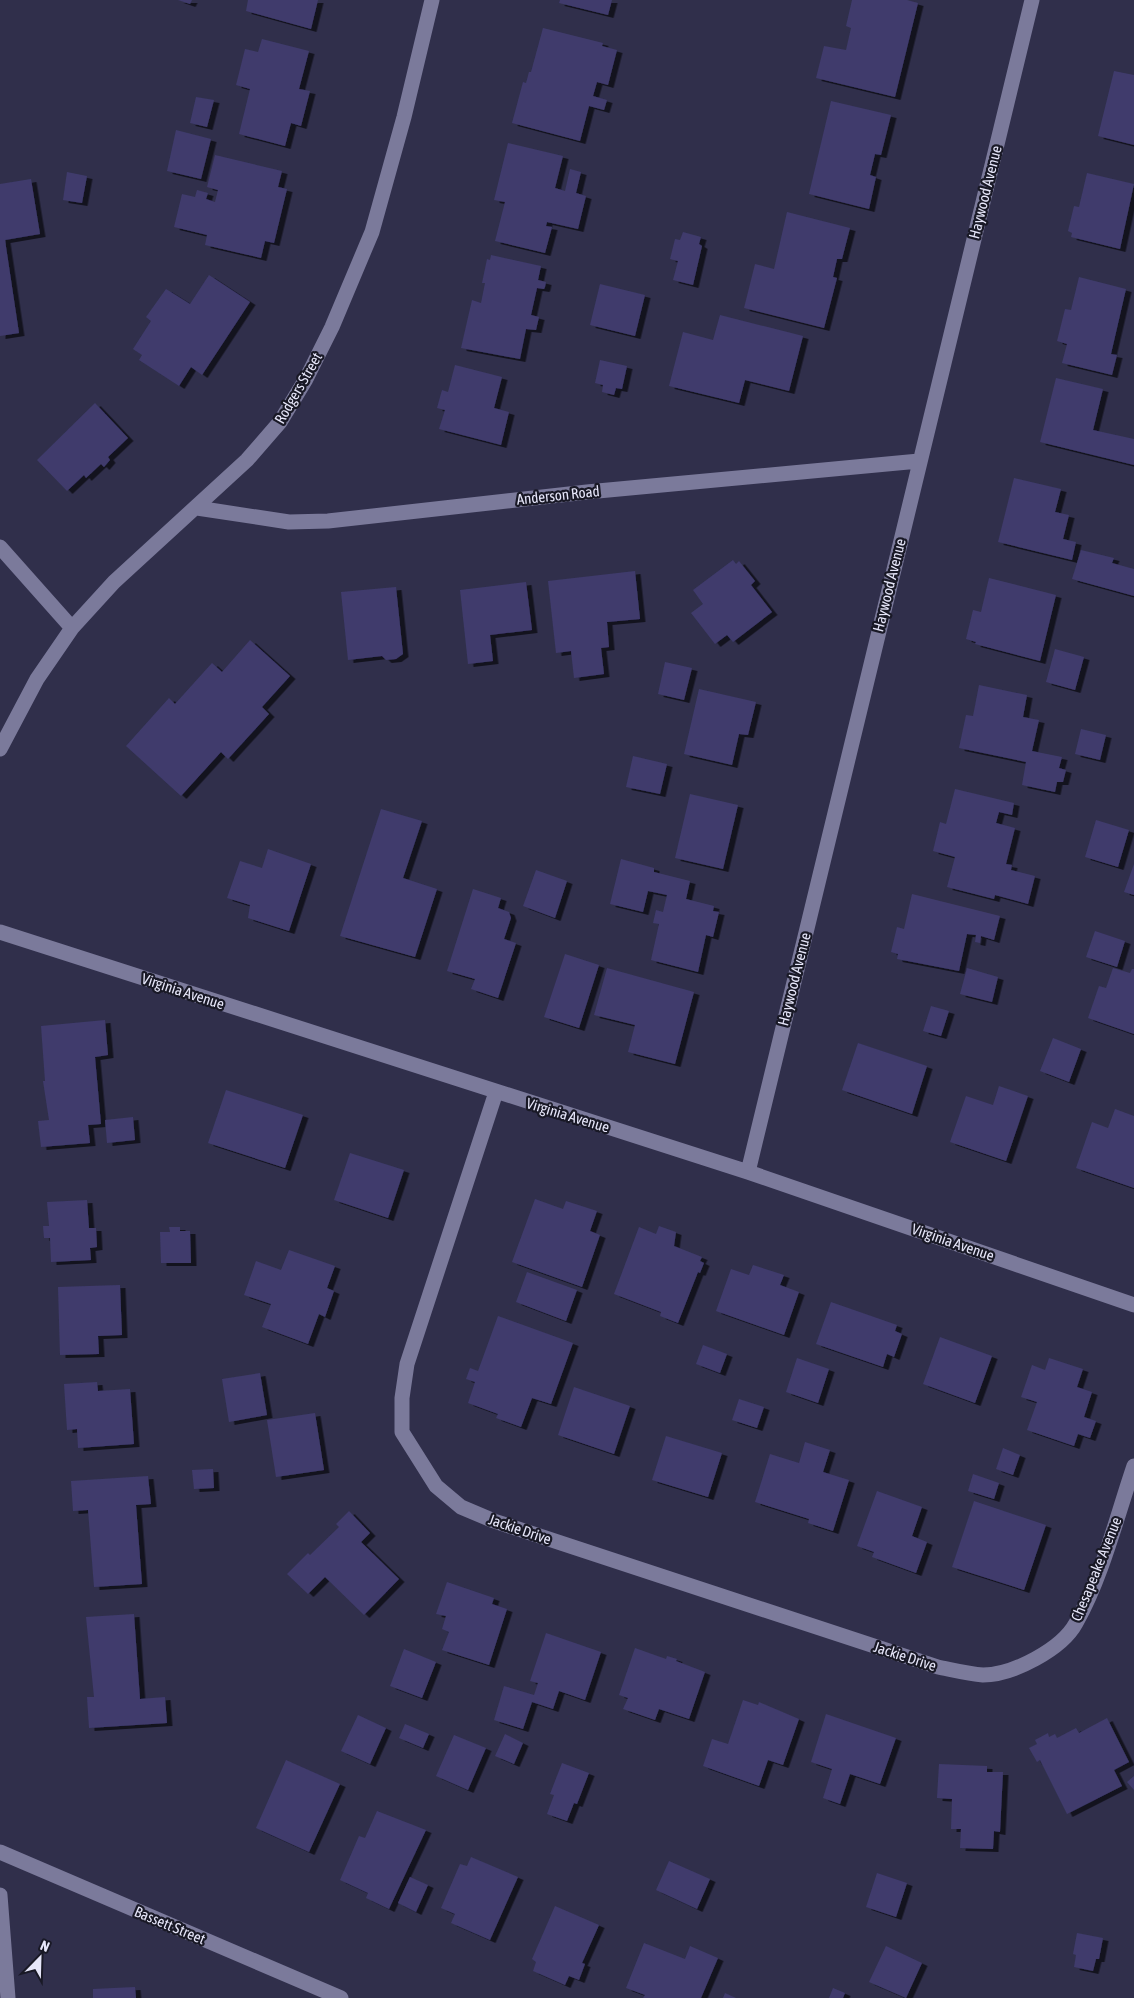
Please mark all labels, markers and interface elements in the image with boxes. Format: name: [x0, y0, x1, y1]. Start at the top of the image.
street label: Haywood Avenue: [965, 143, 1005, 240]
street label: Rodgers Street: [271, 349, 325, 427]
street label: Anderson Road: [516, 482, 600, 508]
street label: Haywood Avenue: [869, 536, 909, 633]
street label: Haywood Avenue: [774, 930, 814, 1027]
street label: Virginia Avenue: [140, 970, 227, 1012]
street label: Virginia Avenue: [524, 1094, 612, 1136]
street label: Virginia Avenue: [910, 1220, 997, 1264]
street label: Jackie Drive: [487, 1510, 554, 1548]
street label: Chesapeake Avenue: [1067, 1514, 1125, 1623]
street label: Jackie Drive: [872, 1638, 939, 1674]
street label: Bassett Street: [132, 1903, 208, 1947]
north arrow: [15, 1933, 65, 1983]
text: N: [38, 1937, 52, 1955]

